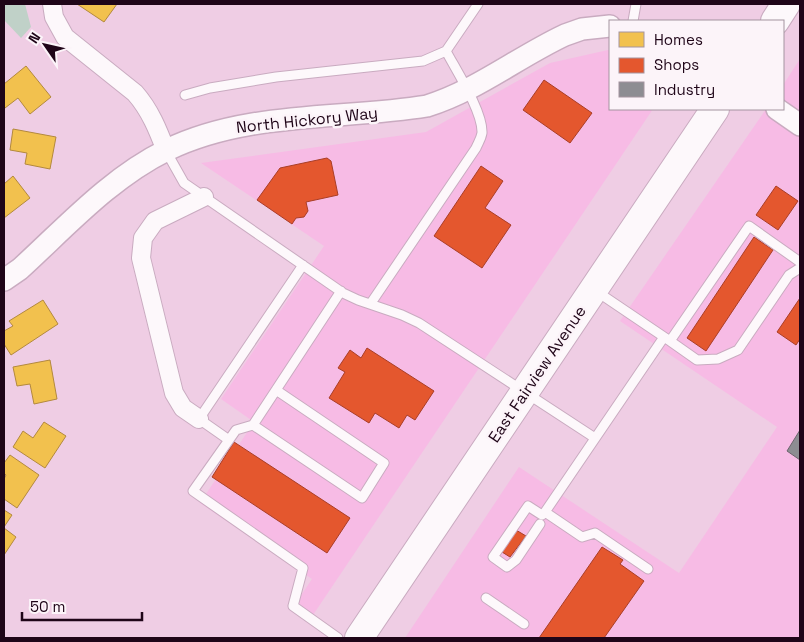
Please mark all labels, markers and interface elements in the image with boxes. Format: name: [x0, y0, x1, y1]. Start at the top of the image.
north arrow: [20, 20, 70, 70]
legend: [609, 20, 784, 110]
text: N: [24, 29, 44, 47]
text: Homes: [654, 30, 703, 49]
text: Shops: [654, 55, 699, 74]
text: Industry: [654, 80, 715, 99]
street label: North Hickory Way: [235, 102, 379, 138]
street label: East Fairview Avenue: [483, 302, 591, 446]
scale bar: [22, 590, 142, 622]
text: 50 m: [30, 597, 65, 616]

